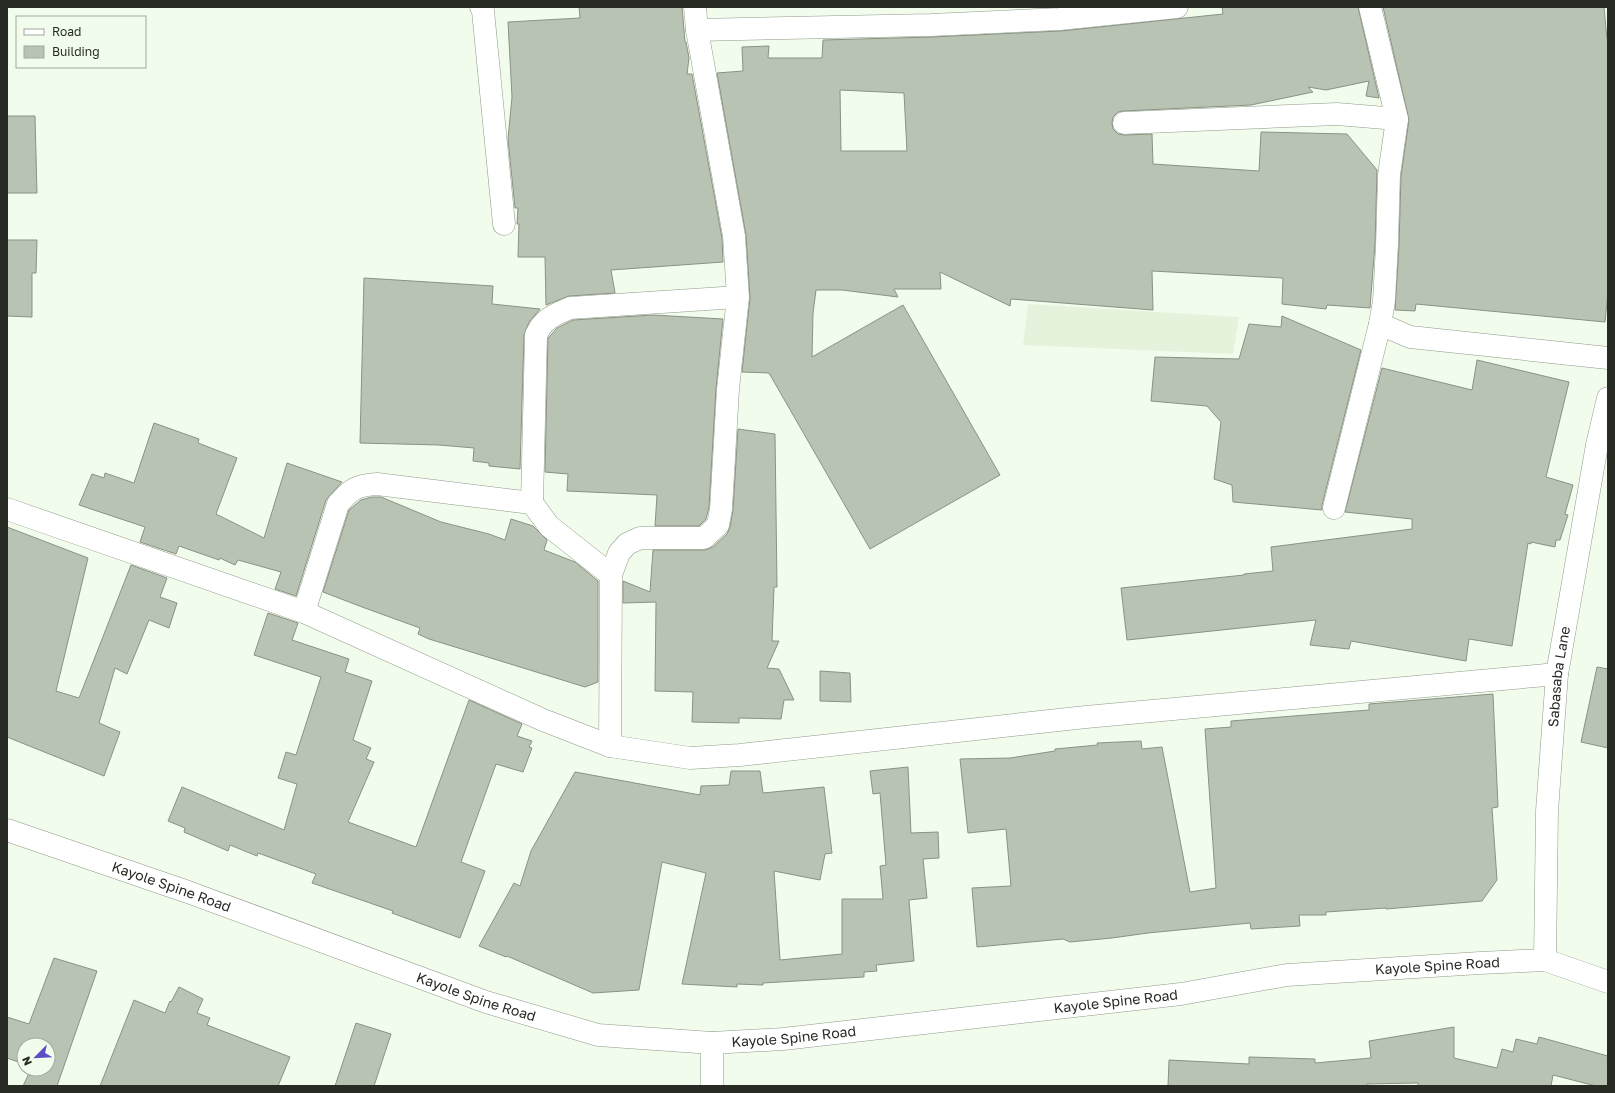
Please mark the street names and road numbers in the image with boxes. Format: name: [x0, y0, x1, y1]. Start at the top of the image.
street label: Sabasaba Lane: [1544, 625, 1573, 728]
street label: Kayole Spine Road: [110, 858, 234, 915]
street label: Kayole Spine Road: [1374, 953, 1500, 978]
street label: Kayole Spine Road: [414, 968, 538, 1024]
street label: Kayole Spine Road: [1053, 985, 1179, 1016]
street label: Kayole Spine Road: [731, 1022, 857, 1050]

